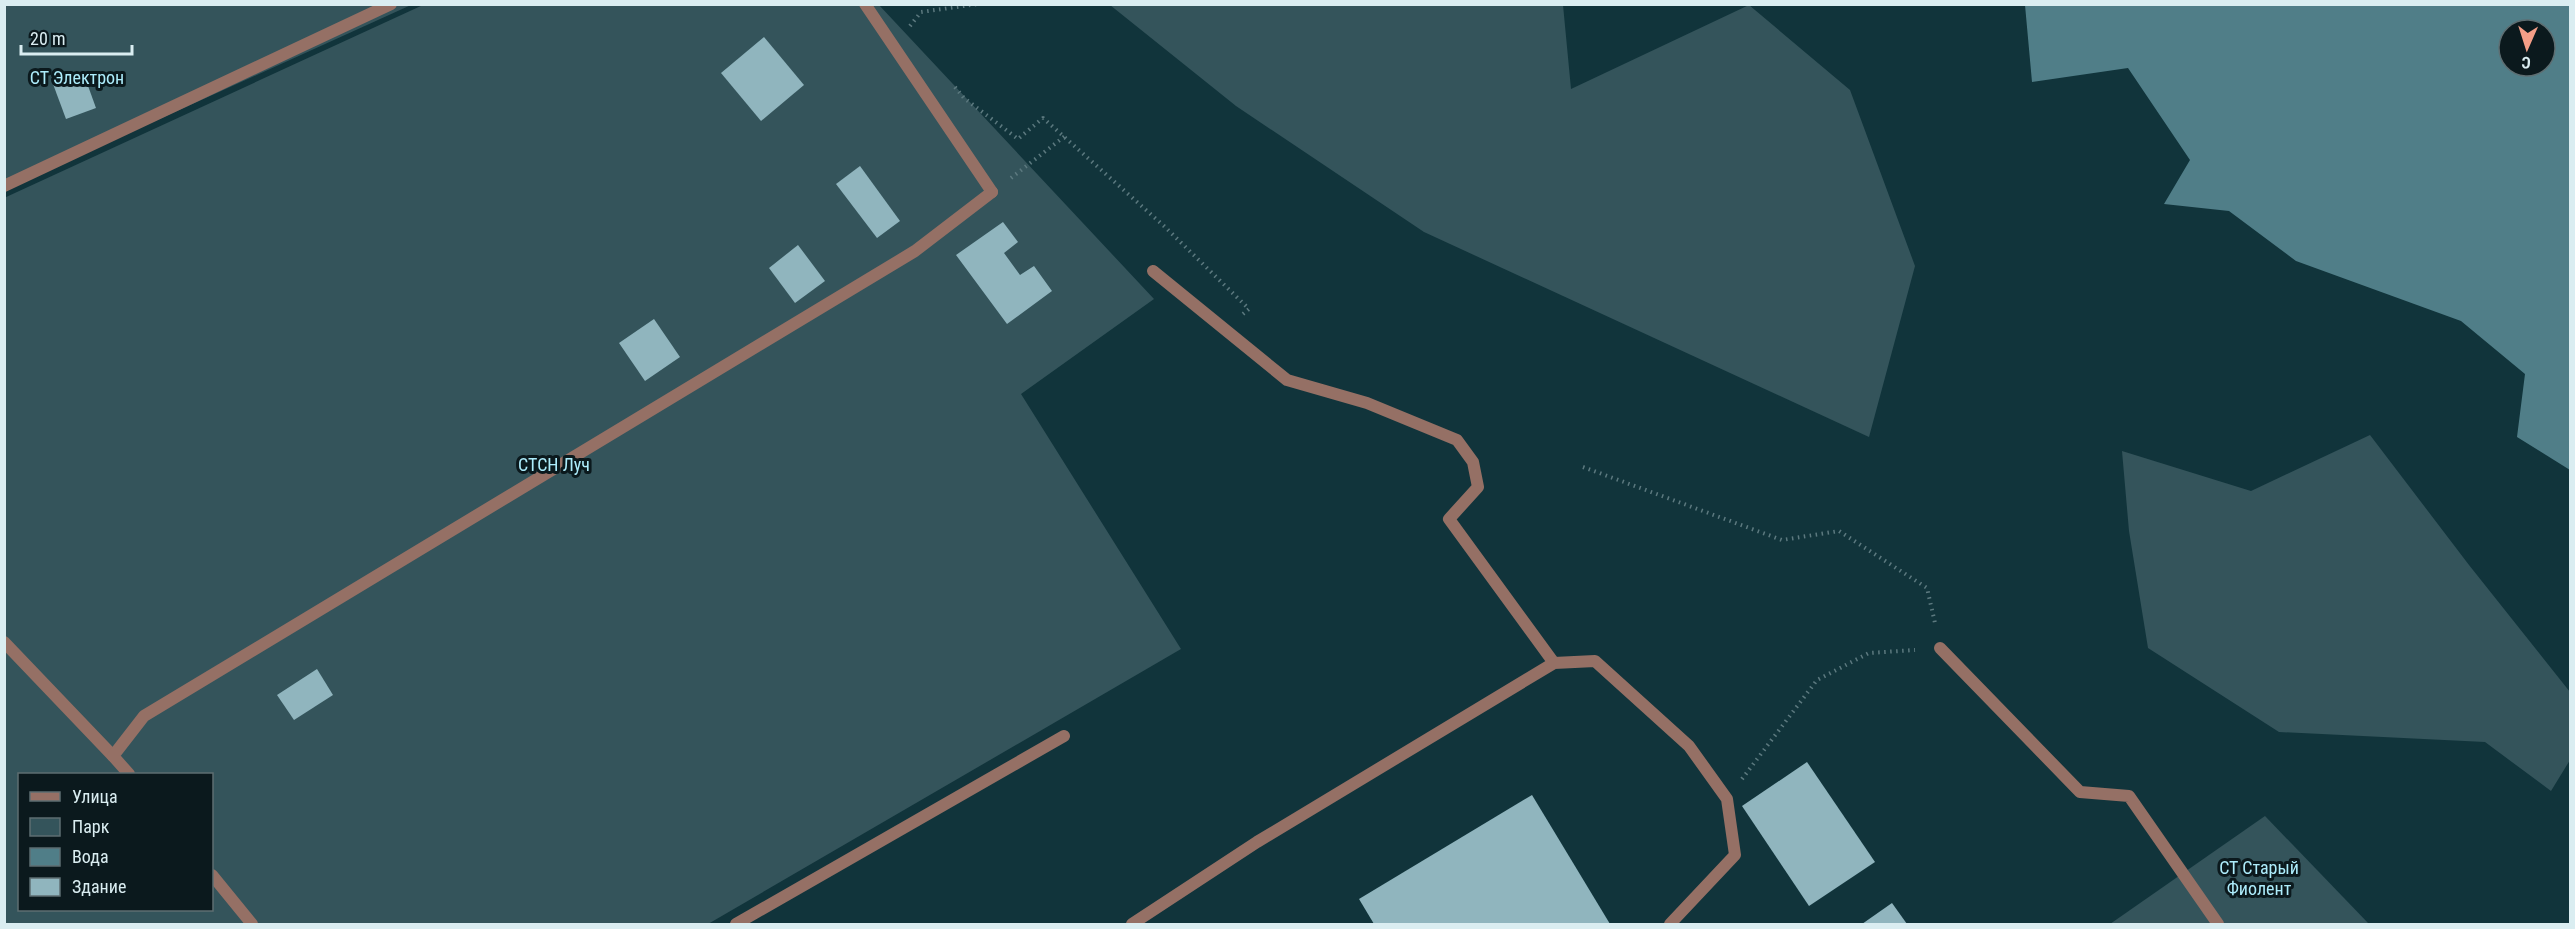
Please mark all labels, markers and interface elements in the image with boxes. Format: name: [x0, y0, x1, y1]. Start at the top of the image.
scale bar: [21, 18, 132, 56]
north arrow: [2497, 18, 2557, 78]
text: 20 m: [30, 28, 65, 49]
text: С: [2521, 53, 2531, 72]
park label: СТ Электрон: [30, 67, 124, 88]
park label: СТСН Луч: [518, 454, 590, 475]
legend: [18, 773, 213, 911]
text: Улица: [72, 786, 118, 807]
text: Парк: [72, 816, 110, 837]
text: Вода: [72, 846, 109, 867]
park label: СТ Старый Фиолент: [2219, 857, 2299, 899]
text: Здание: [72, 876, 126, 897]

